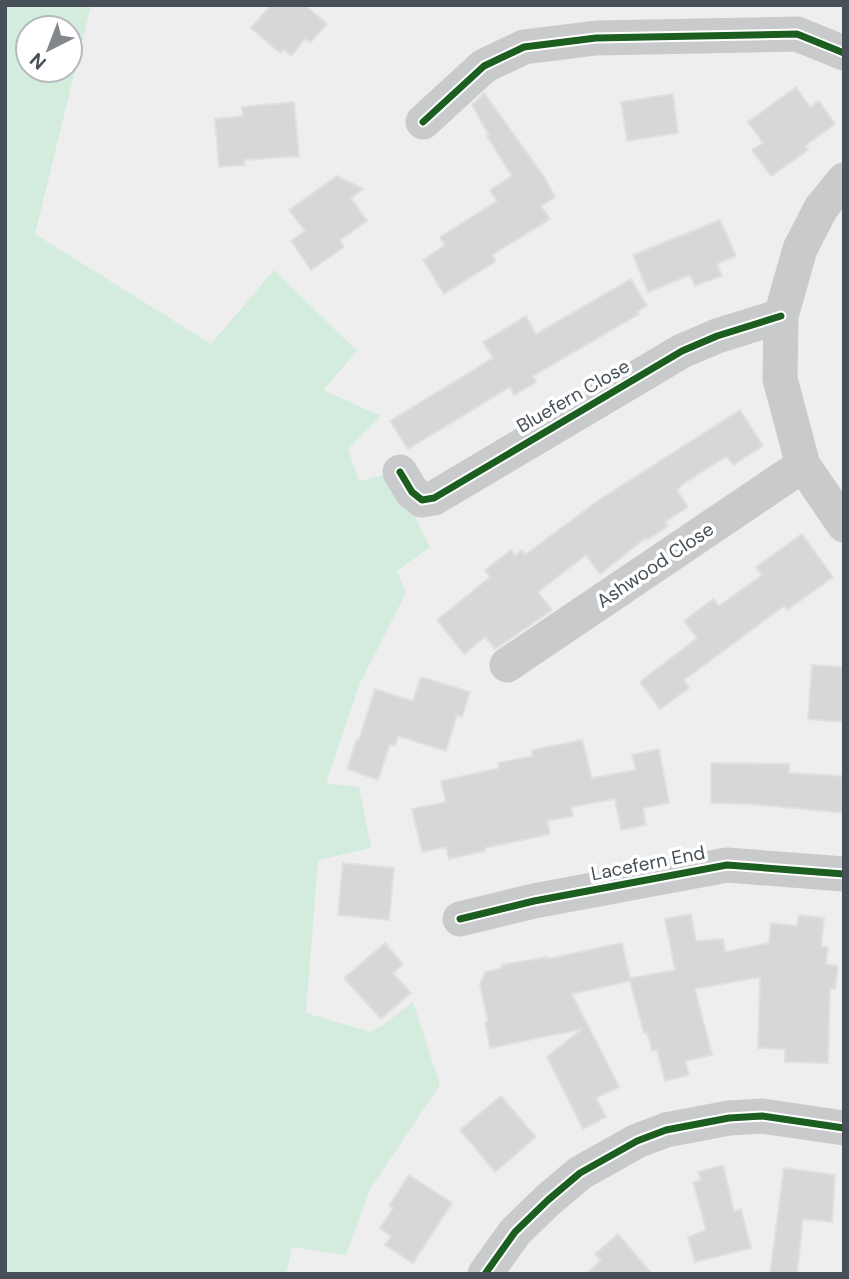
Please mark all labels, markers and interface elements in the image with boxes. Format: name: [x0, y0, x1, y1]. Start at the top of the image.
north arrow: [14, 14, 84, 84]
text: N: [24, 47, 51, 75]
street label: Bluefern Close: [512, 353, 634, 439]
street label: Ashwood Close: [592, 517, 718, 613]
street label: Lacefern End: [589, 840, 707, 886]

